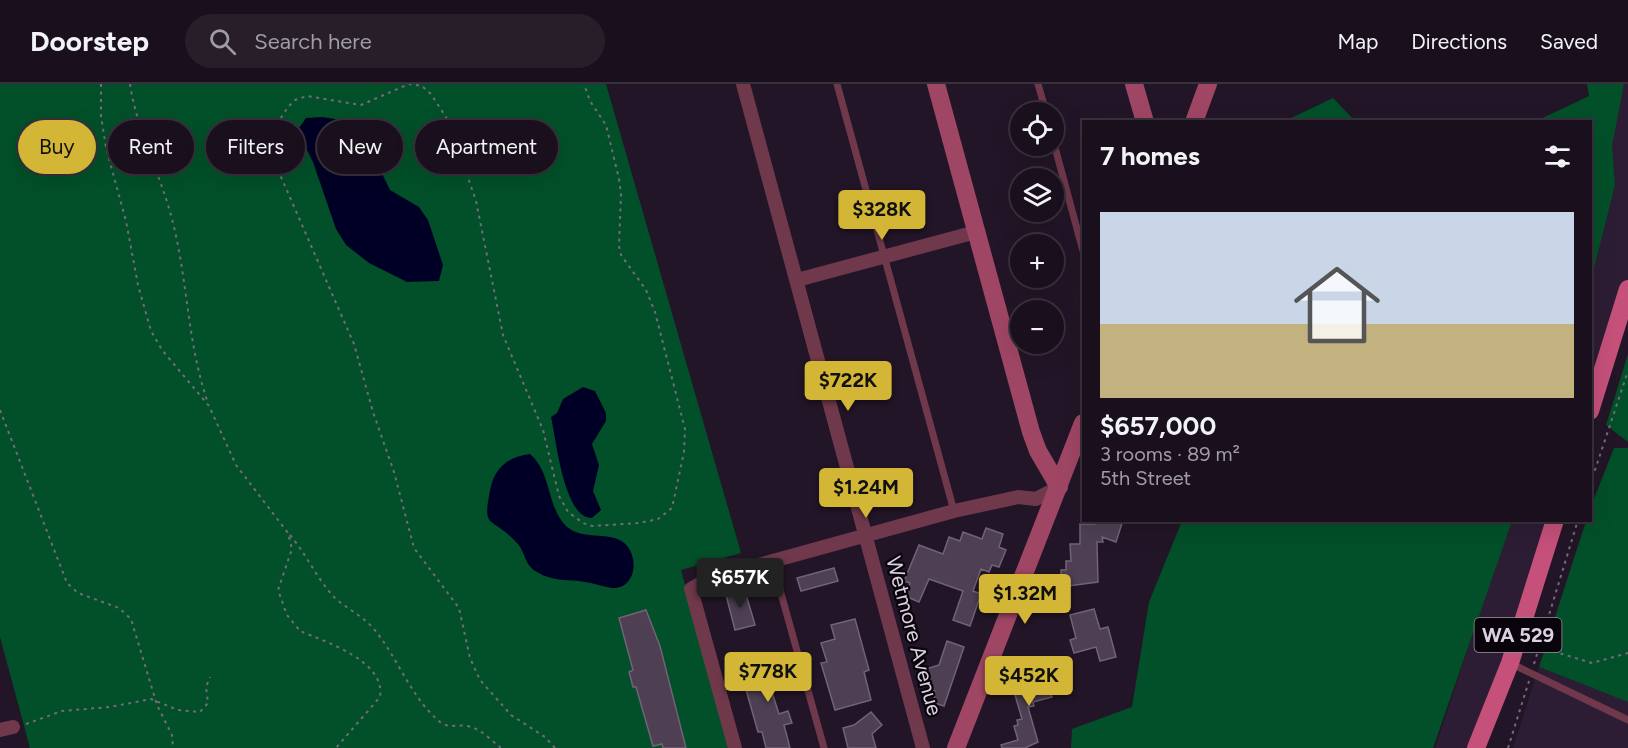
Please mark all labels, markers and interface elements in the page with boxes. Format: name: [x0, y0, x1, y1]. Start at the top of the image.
search box: [185, 14, 605, 68]
text: Doorstep: [30, 24, 149, 58]
icon: search: [206, 25, 239, 58]
text: Search here: [254, 28, 372, 55]
text: Map: [1337, 29, 1378, 54]
text: Directions: [1411, 29, 1507, 54]
text: Saved: [1540, 29, 1598, 54]
map controls: [1010, 102, 1064, 354]
button: locate: [1010, 102, 1064, 156]
chip: Buy: [18, 120, 96, 174]
chip: Rent: [108, 120, 194, 174]
chip: Filters: [206, 120, 305, 174]
chip: New: [317, 120, 403, 174]
chip: Apartment: [415, 120, 558, 174]
text: 7 homes: [1100, 140, 1200, 172]
icon: filters: [1541, 140, 1574, 173]
button: layers: [1010, 168, 1064, 222]
pin: $328K: [840, 190, 924, 241]
text: $328K: [852, 197, 912, 221]
button: +: [1010, 234, 1064, 288]
icon: home: [1283, 251, 1391, 359]
button: −: [1010, 300, 1064, 354]
pin: $722K: [806, 361, 890, 412]
text: $722K: [819, 368, 877, 392]
text: $657,000: [1100, 410, 1216, 442]
text: 3 rooms · 89 m²: [1100, 442, 1240, 466]
text: 5th Street: [1100, 466, 1191, 490]
pin: $1.24M: [817, 468, 915, 519]
text: $1.24M: [833, 475, 899, 499]
street label: Wetmore Avenue: [881, 554, 948, 718]
pin: $657K: [698, 558, 782, 609]
text: $657K: [711, 565, 769, 589]
pin: $1.32M: [976, 574, 1074, 625]
text: $1.32M: [993, 581, 1057, 605]
road number: WA 529: [1474, 618, 1562, 652]
pin: $778K: [726, 652, 810, 703]
pin: $452K: [987, 656, 1071, 707]
text: $778K: [739, 659, 797, 683]
text: $452K: [999, 663, 1059, 687]

